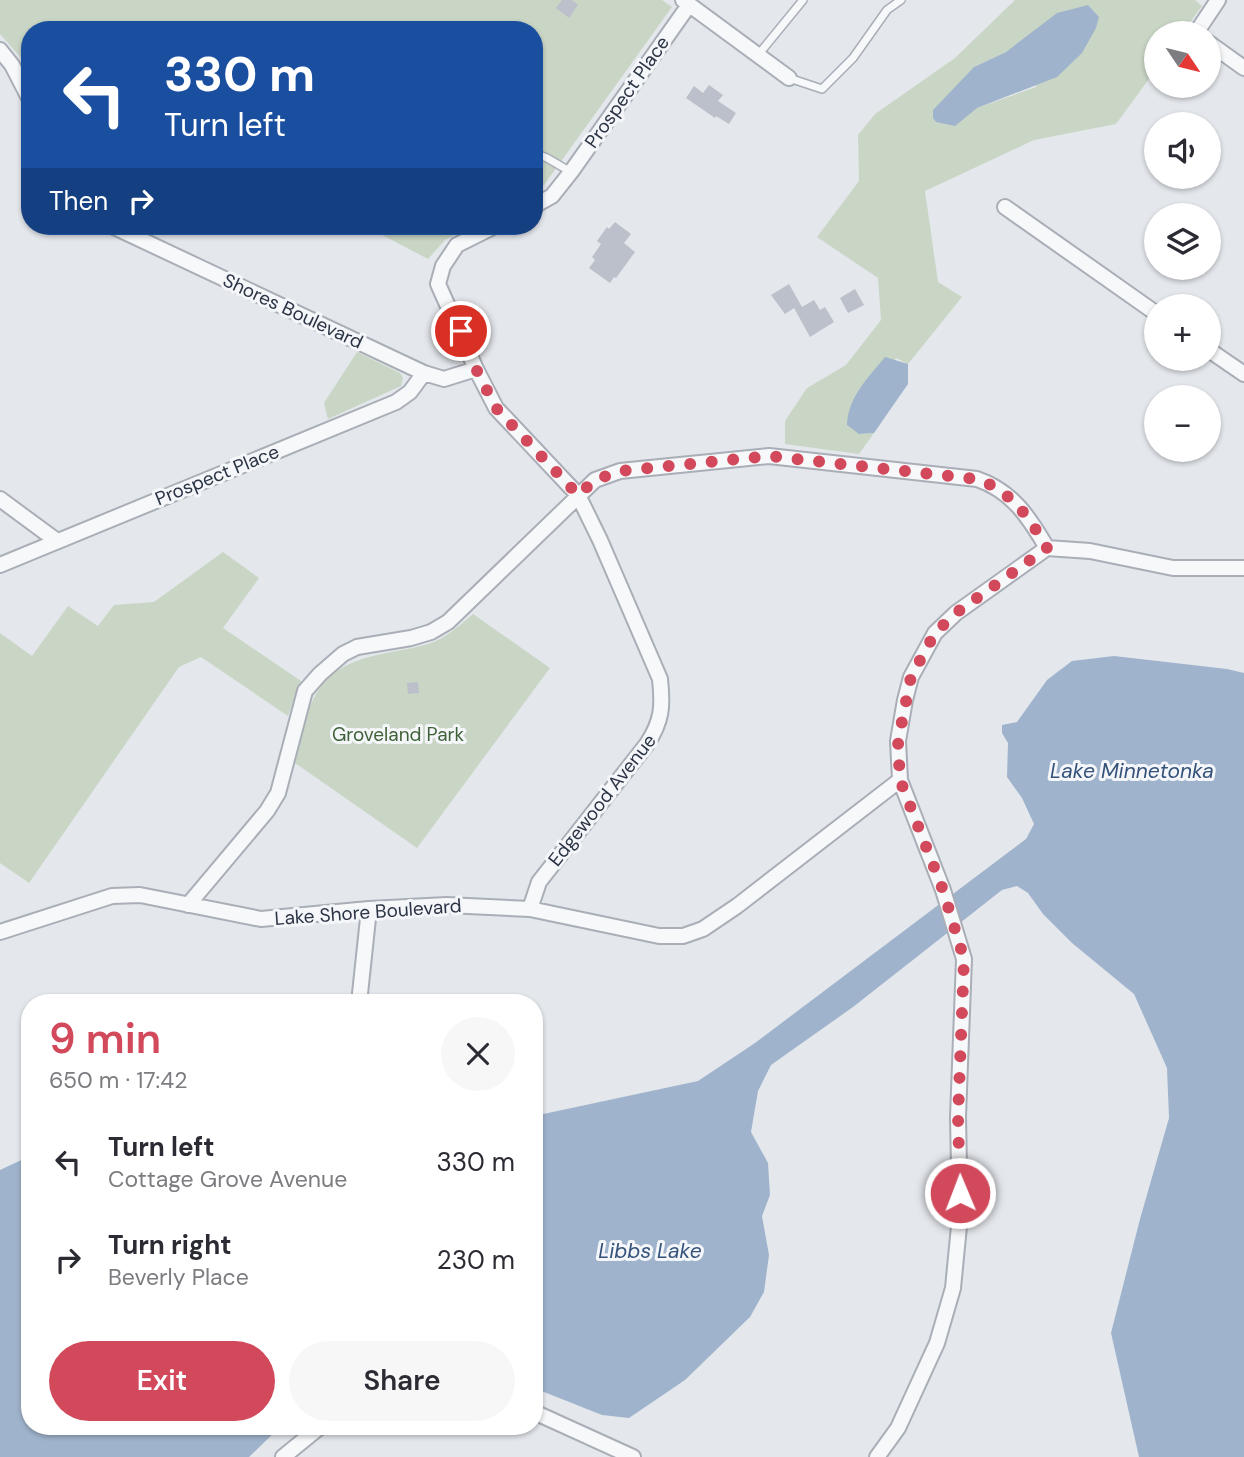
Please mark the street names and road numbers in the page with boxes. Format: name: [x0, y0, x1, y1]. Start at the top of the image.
street label: Prospect Place: [579, 31, 675, 153]
street label: Shores Boulevard: [219, 268, 367, 354]
street label: Prospect Place: [151, 439, 283, 511]
street label: Edgewood Avenue: [542, 729, 662, 871]
street label: Lake Shore Boulevard: [274, 893, 462, 931]

